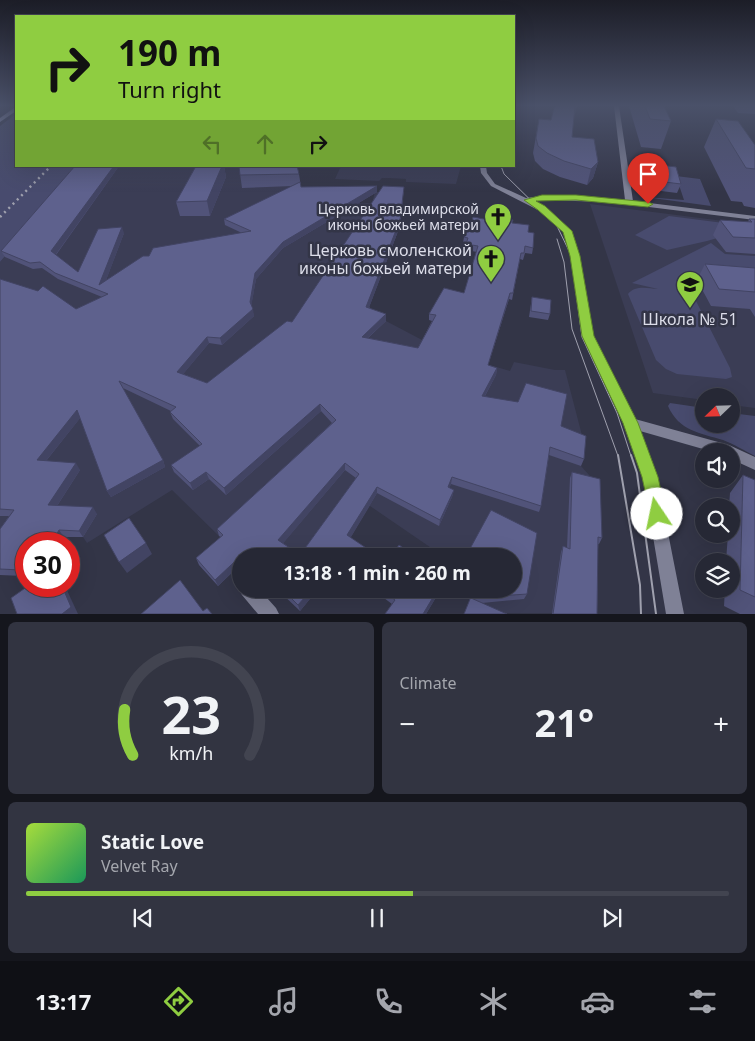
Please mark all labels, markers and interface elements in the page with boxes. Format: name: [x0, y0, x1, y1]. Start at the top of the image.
text: 190 m: [118, 29, 221, 76]
icon: right: [35, 35, 100, 100]
text: Turn right: [118, 74, 221, 104]
icon: left: [198, 130, 226, 158]
icon: ahead: [251, 130, 279, 158]
icon: right: [304, 130, 332, 158]
pin: [627, 153, 669, 204]
icon: arrive: [634, 160, 662, 188]
place label: Церковь владимирской иконы божьей матери: [318, 199, 479, 234]
church icon: Церковь владимирской иконы божьей матери: [483, 202, 513, 241]
place label: Церковь смоленской иконы божьей матери: [299, 239, 472, 279]
church icon: Церковь смоленской иконы божьей матери: [476, 244, 506, 283]
school or university icon: Школа № 51: [675, 270, 705, 309]
place label: Школа № 51: [642, 308, 738, 330]
north arrow: [695, 388, 740, 432]
map controls: [695, 388, 740, 598]
button: sound: [695, 443, 740, 488]
position arrow: [630, 487, 682, 539]
button: search: [695, 498, 740, 543]
speed limit sign: 30: [15, 532, 80, 597]
button: layers: [695, 553, 740, 598]
text: 13:18 · 1 min · 260 m: [283, 560, 471, 586]
text: Climate: [400, 672, 457, 694]
text: 23: [161, 678, 221, 749]
text: 21°: [534, 696, 594, 748]
text: −: [400, 704, 416, 742]
text: +: [713, 704, 729, 742]
text: km/h: [169, 741, 213, 765]
text: Static Love: [101, 829, 204, 855]
text: Velvet Ray: [101, 855, 178, 877]
icon: previous: [129, 904, 157, 932]
icon: pause: [363, 904, 391, 932]
icon: next: [598, 904, 626, 932]
icon: directions: [161, 984, 196, 1019]
icon: music: [266, 984, 301, 1019]
icon: phone: [371, 984, 406, 1019]
icon: climate: [476, 984, 511, 1019]
icon: car: [580, 984, 615, 1019]
icon: filters: [685, 984, 720, 1019]
text: 13:17: [35, 986, 91, 1016]

